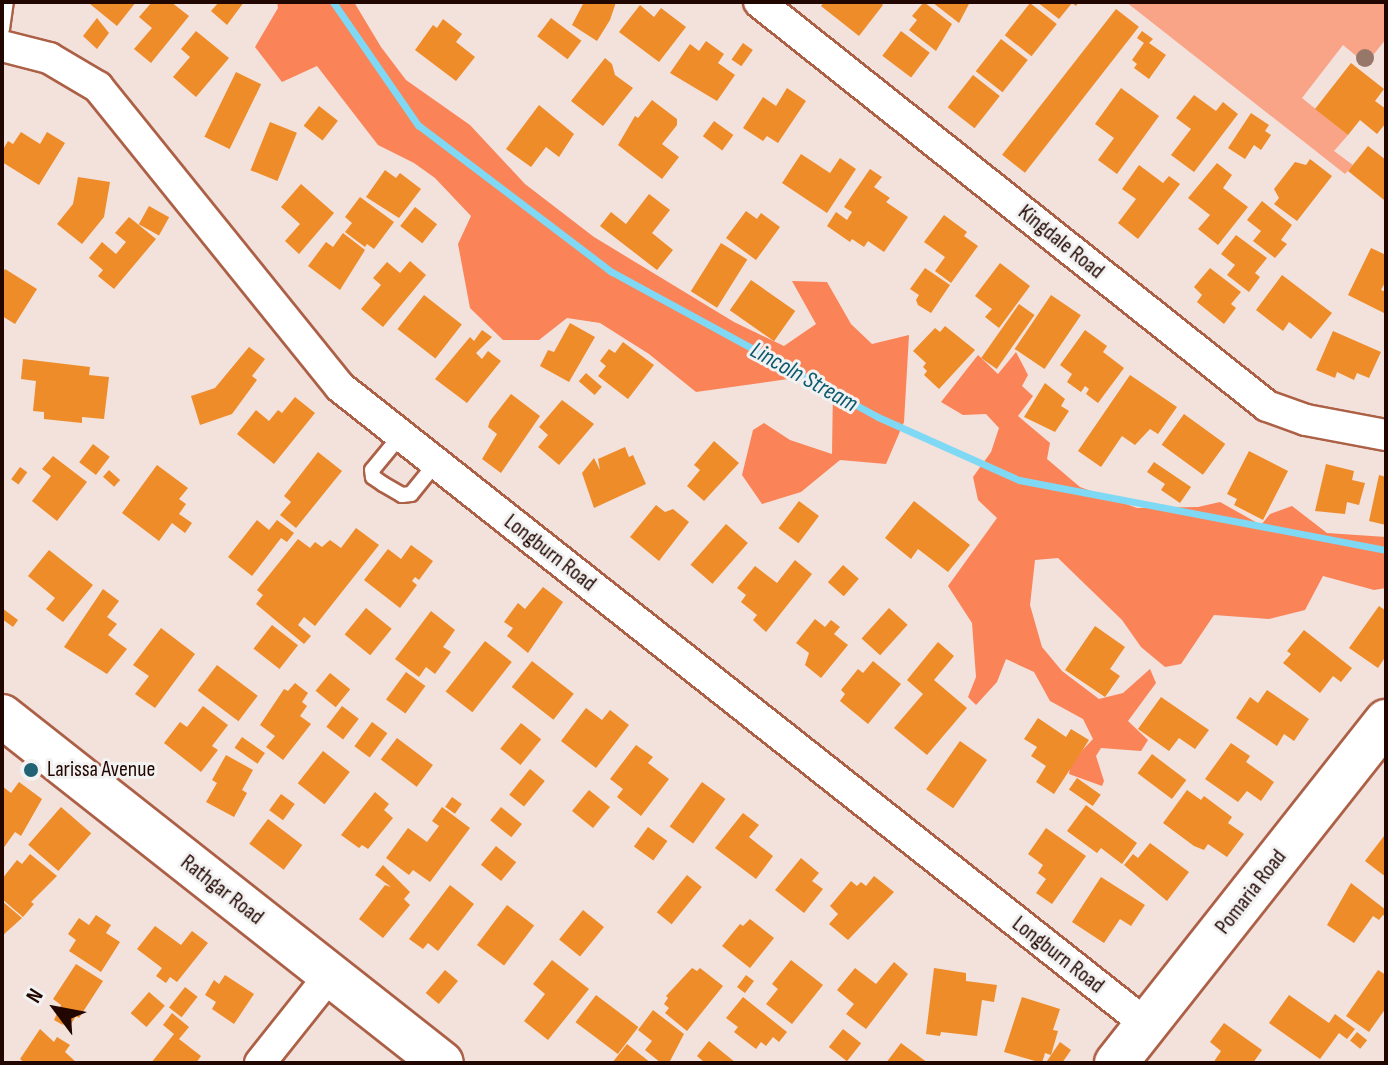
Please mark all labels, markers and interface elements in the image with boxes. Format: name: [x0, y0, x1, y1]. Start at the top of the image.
street label: Kingdale Road: [1013, 199, 1109, 285]
water label: Lincoln Stream: [745, 336, 863, 418]
street label: Longburn Road: [499, 509, 601, 597]
place label: Larissa Avenue: [47, 757, 155, 783]
marker: Larissa Avenue: [22, 761, 40, 779]
street label: Pomaria Road: [1210, 844, 1292, 940]
street label: Rathgar Road: [175, 849, 269, 931]
street label: Longburn Road: [1007, 911, 1109, 999]
north arrow: [16, 969, 96, 1049]
text: N: [21, 984, 50, 1008]

